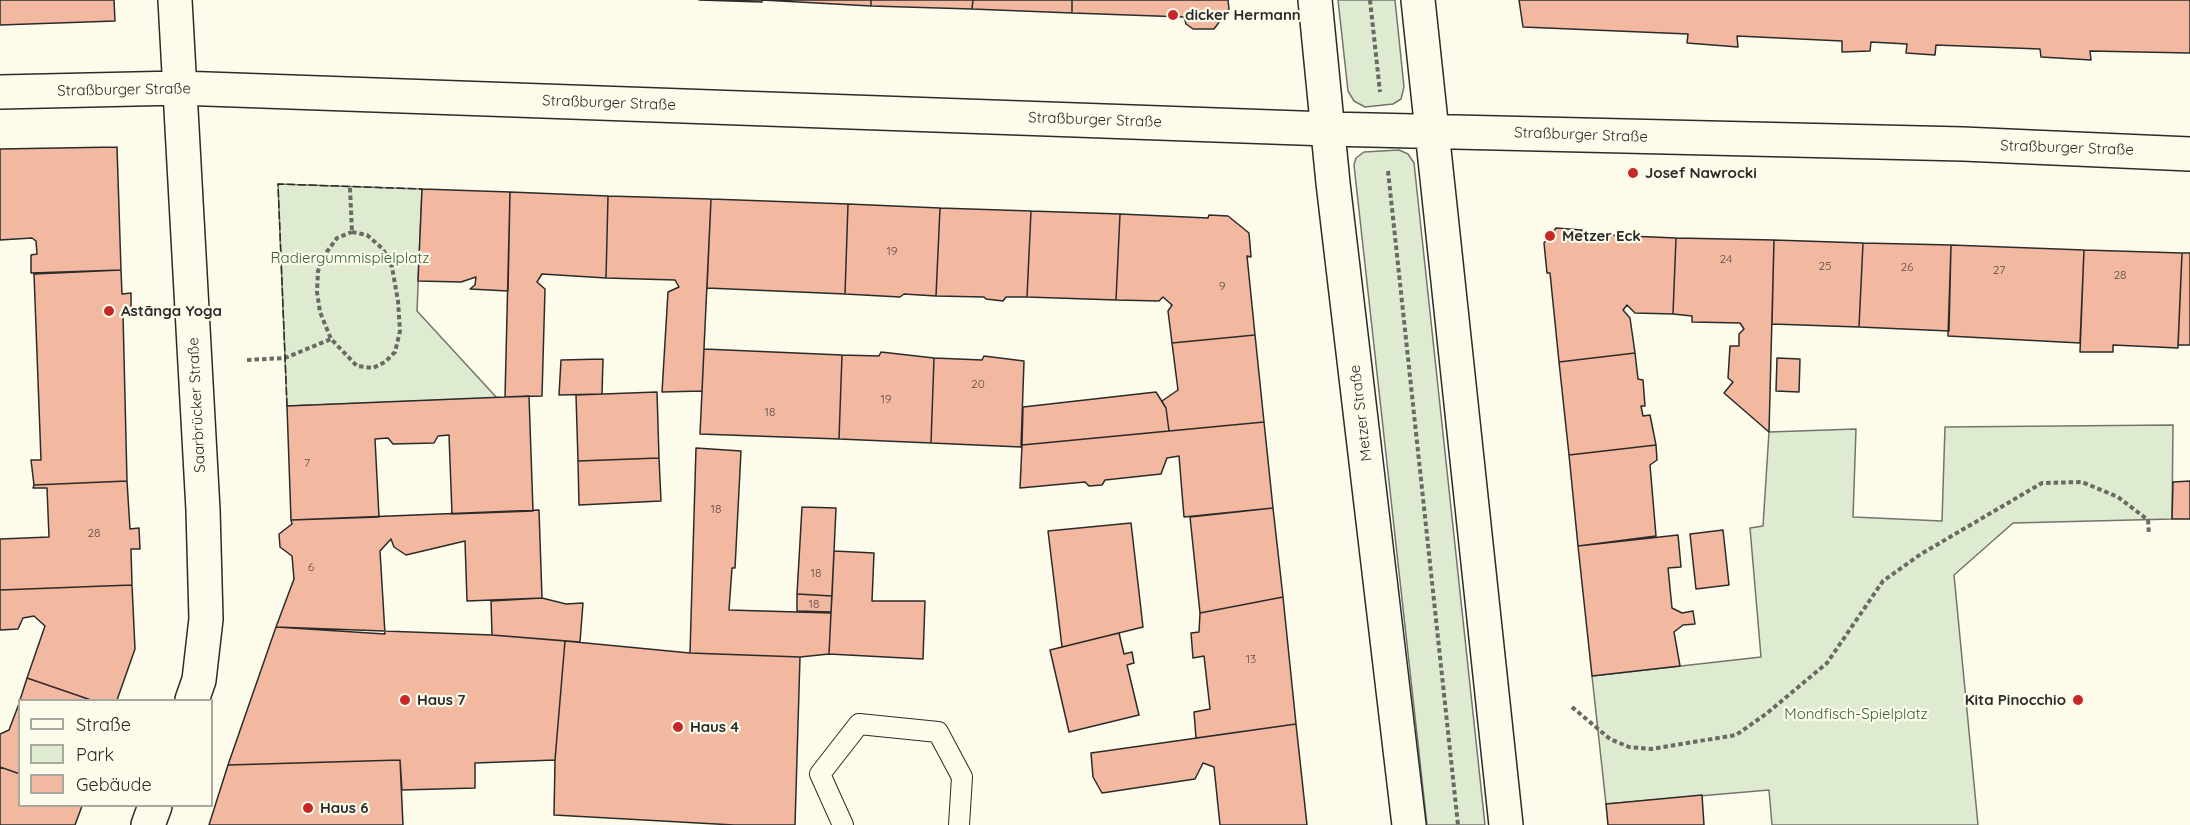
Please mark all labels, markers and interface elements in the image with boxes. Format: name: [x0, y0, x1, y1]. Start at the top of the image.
place label: dicker Hermann: [1185, 6, 1301, 24]
marker: dicker Hermann: [1166, 8, 1180, 22]
street label: Straßburger Straße: [57, 80, 191, 100]
street label: Straßburger Straße: [542, 92, 676, 114]
street label: Straßburger Straße: [1028, 109, 1162, 131]
street label: Straßburger Straße: [1514, 124, 1648, 146]
street label: Straßburger Straße: [2000, 137, 2134, 159]
place label: Josef Nawrocki: [1645, 164, 1757, 182]
marker: Josef Nawrocki: [1626, 166, 1640, 180]
place label: Metzer Eck: [1562, 227, 1641, 245]
marker: Metzer Eck: [1543, 229, 1557, 243]
house number: 19: [886, 244, 898, 258]
park label: Radiergummispielplatz: [270, 249, 430, 267]
house number: 24: [1720, 252, 1732, 266]
house number: 25: [1818, 259, 1832, 273]
house number: 26: [1900, 260, 1914, 274]
house number: 27: [1993, 263, 2005, 277]
house number: 28: [2113, 268, 2127, 282]
house number: 9: [1219, 279, 1225, 293]
place label: Astānga Yoga: [121, 302, 222, 320]
marker: Astānga Yoga: [102, 304, 116, 318]
street label: Saarbrücker Straße: [184, 337, 210, 473]
street label: Metzer Straße: [1346, 364, 1376, 462]
house number: 20: [971, 377, 985, 391]
house number: 19: [880, 392, 892, 406]
house number: 18: [765, 405, 775, 419]
house number: 7: [304, 456, 310, 470]
house number: 18: [711, 502, 721, 516]
house number: 28: [87, 526, 101, 540]
house number: 6: [308, 560, 314, 574]
house number: 18: [811, 566, 821, 580]
house number: 18: [809, 597, 819, 611]
house number: 13: [1246, 652, 1256, 666]
place label: Haus 7: [417, 691, 466, 709]
place label: Kita Pinocchio: [1965, 691, 2066, 709]
marker: Haus 7: [398, 693, 412, 707]
marker: Kita Pinocchio: [2071, 693, 2085, 707]
legend: [18, 699, 213, 807]
park label: Mondfisch-Spielplatz: [1784, 705, 1928, 723]
text: Straße: [76, 713, 131, 736]
place label: Haus 4: [690, 718, 739, 736]
marker: Haus 4: [671, 720, 685, 734]
text: Park: [76, 743, 114, 766]
text: Gebäude: [76, 773, 152, 796]
place label: Haus 6: [320, 799, 369, 817]
marker: Haus 6: [301, 801, 315, 815]

